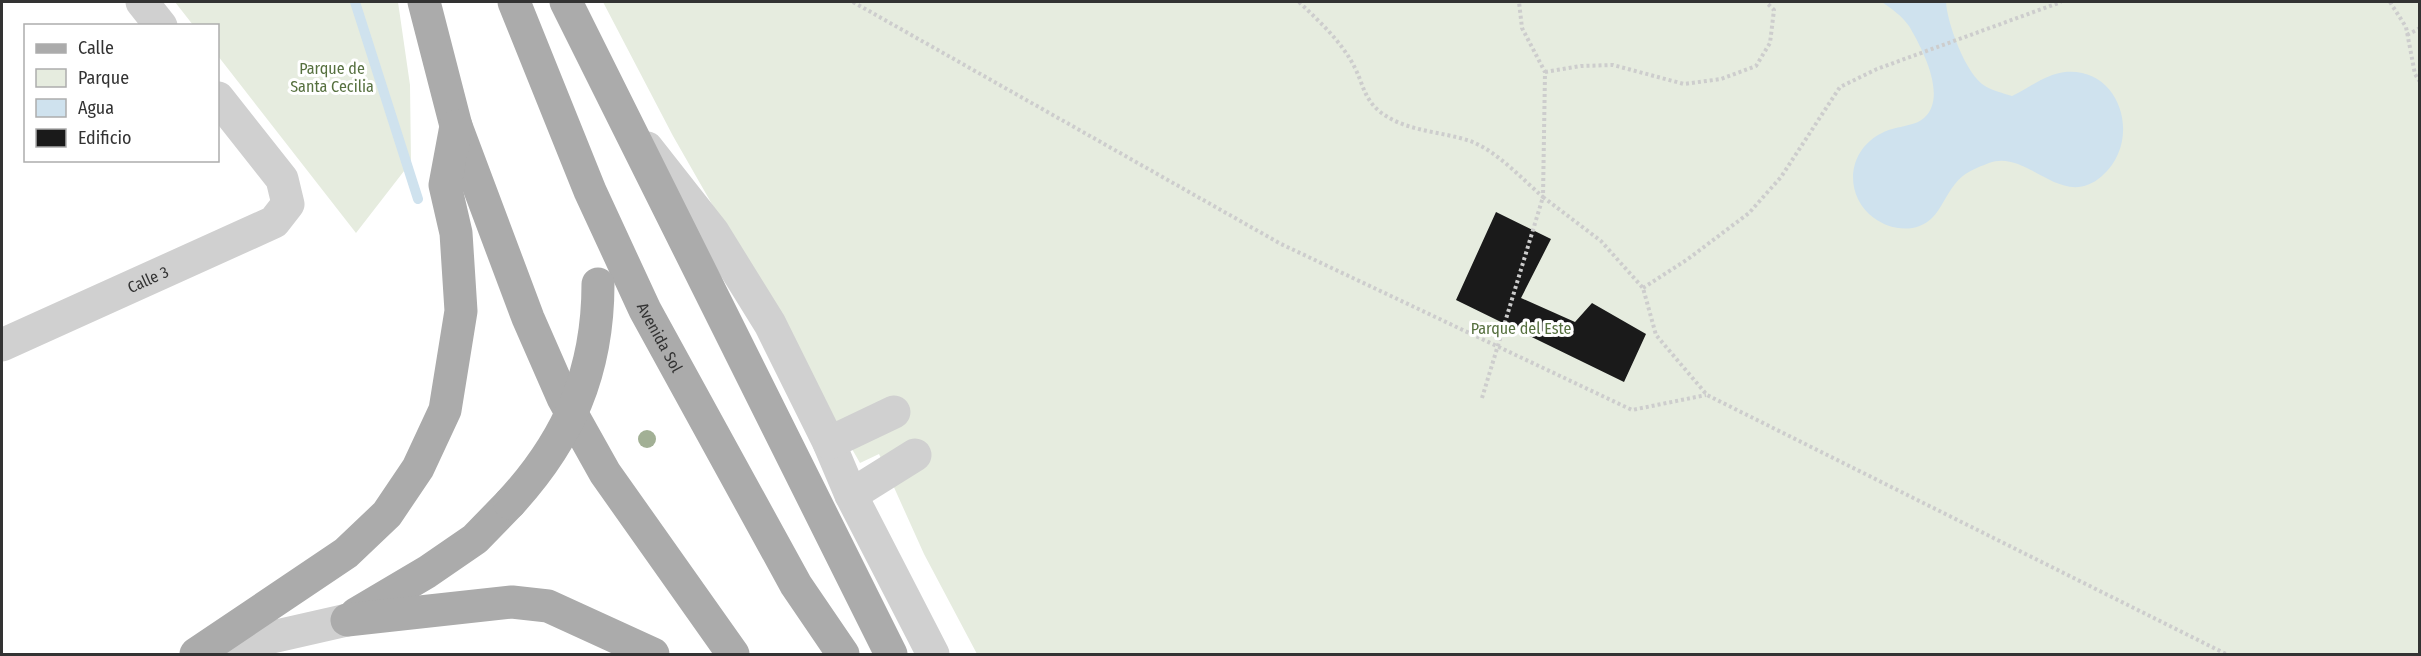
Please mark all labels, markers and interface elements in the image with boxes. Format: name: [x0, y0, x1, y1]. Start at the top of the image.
legend: [24, 24, 219, 162]
text: Calle: [78, 37, 114, 59]
park label: Parque de Santa Cecilia: [290, 59, 374, 96]
text: Parque: [78, 67, 129, 89]
text: Agua: [78, 97, 114, 119]
text: Edificio: [78, 127, 131, 149]
street label: Calle 3: [124, 262, 171, 297]
street label: Avenida Sol: [633, 300, 687, 376]
park label: Parque del Este: [1471, 319, 1571, 338]

